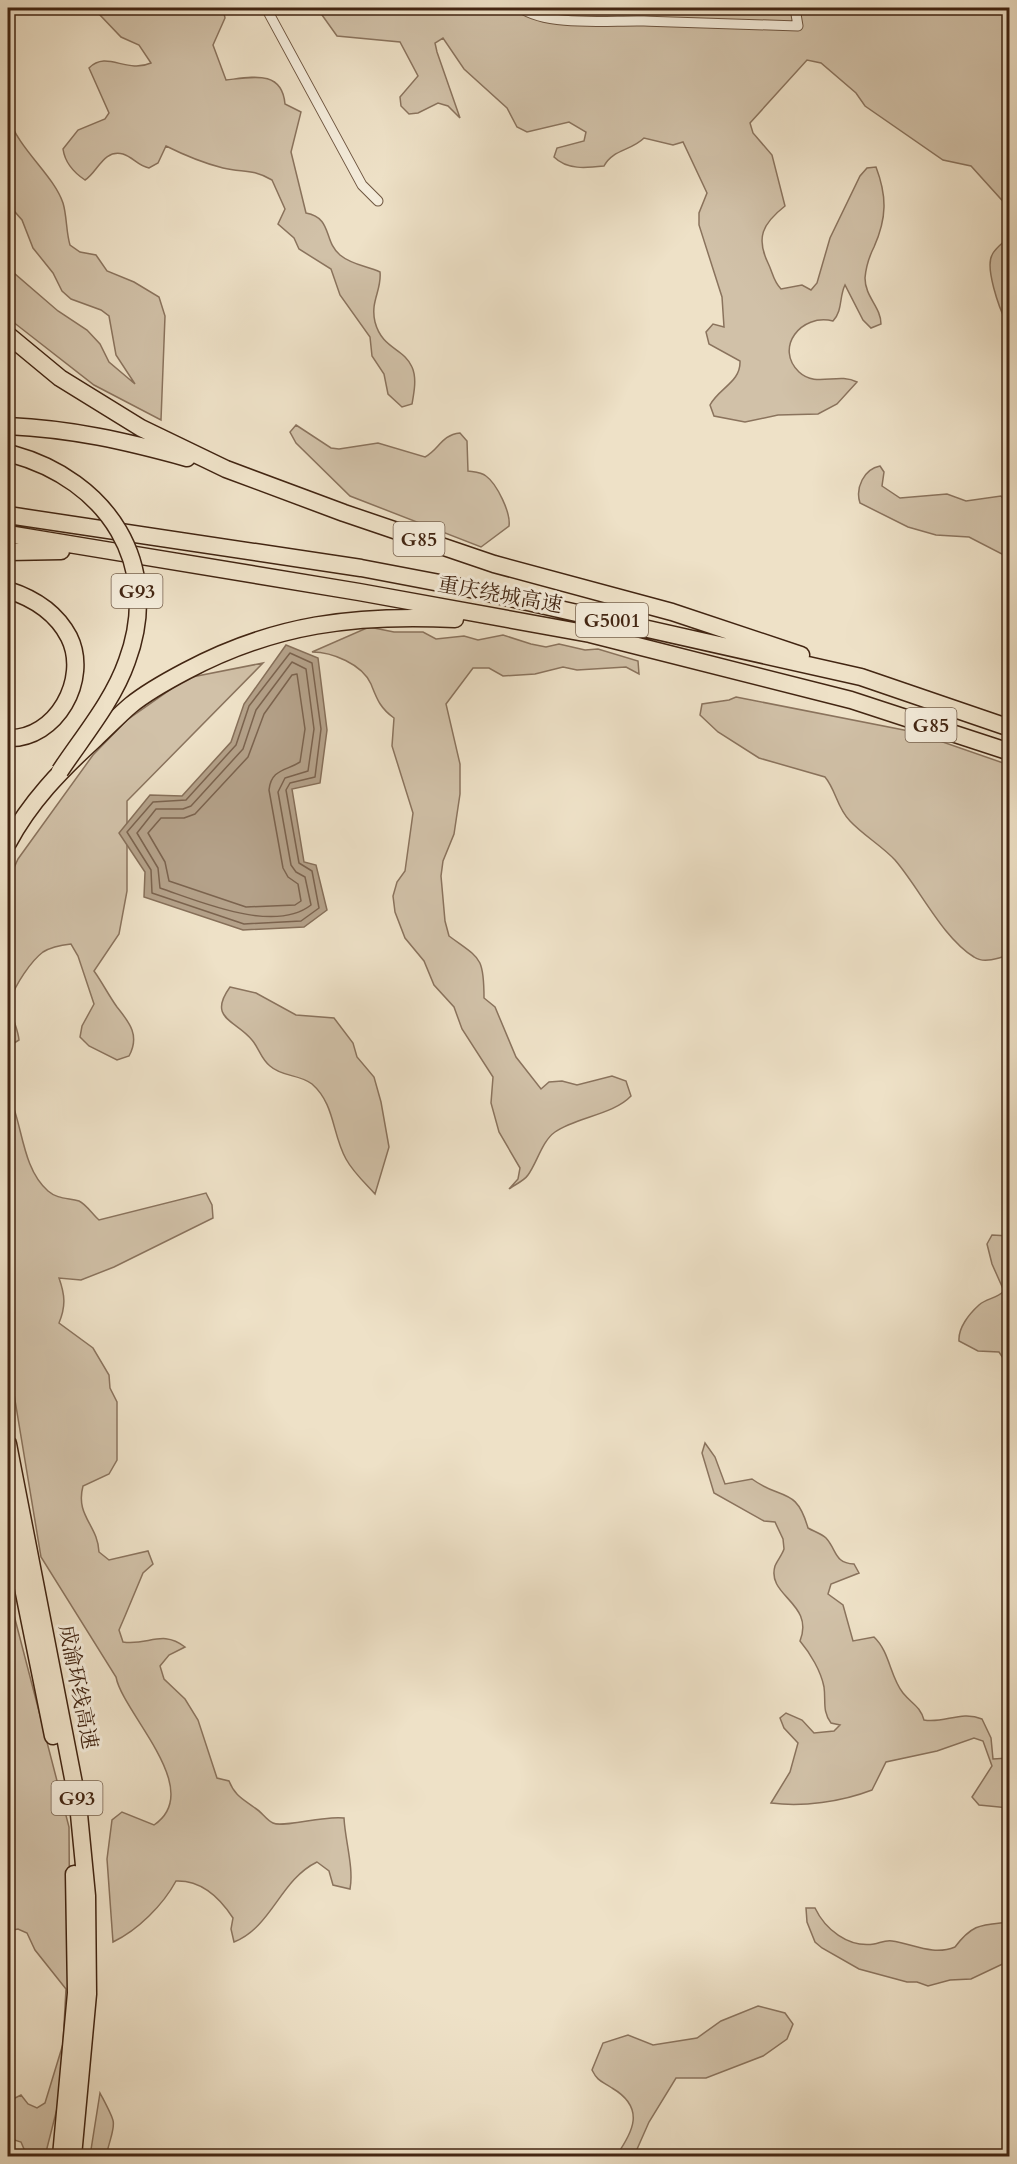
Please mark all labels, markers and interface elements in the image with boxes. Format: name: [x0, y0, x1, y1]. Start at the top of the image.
road number: G85: [394, 522, 444, 556]
street label: 重庆绕城高速: [435, 570, 565, 620]
road number: G93: [112, 574, 162, 608]
road number: G5001: [576, 603, 648, 637]
road number: G85: [906, 708, 956, 742]
street label: 成渝环线高速: [52, 1622, 104, 1752]
road number: G93: [52, 1781, 103, 1815]

